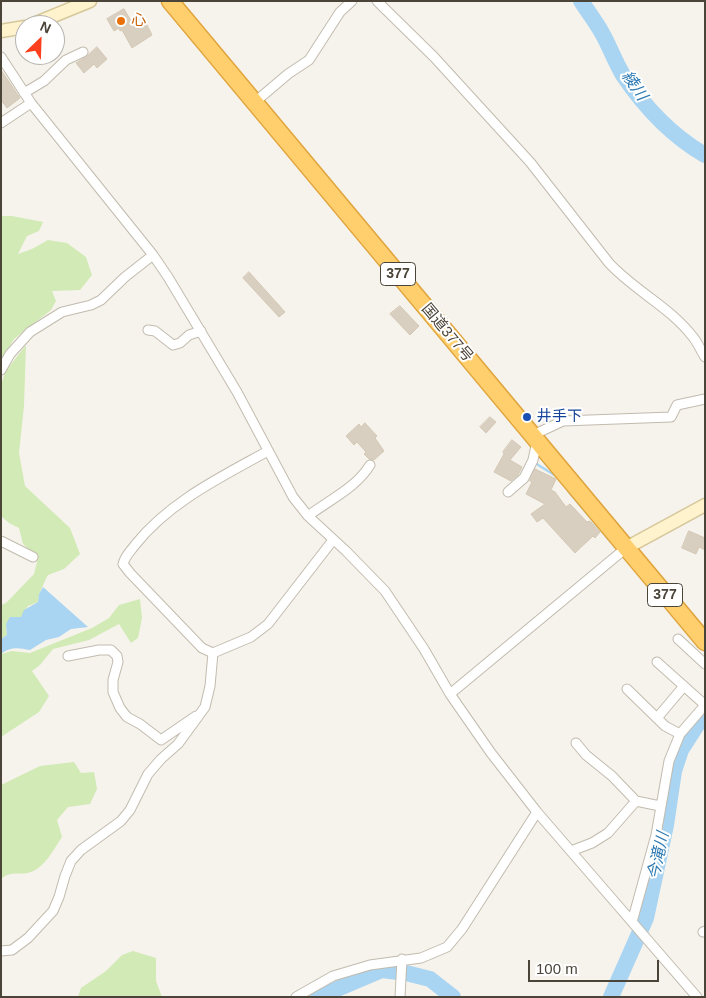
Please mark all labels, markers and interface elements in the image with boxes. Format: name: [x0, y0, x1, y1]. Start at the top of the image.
place label: 心: [131, 12, 146, 30]
north arrow: [15, 15, 65, 65]
marker: 心: [115, 15, 127, 27]
text: N: [38, 18, 54, 37]
water label: 綾川: [617, 67, 651, 105]
road number: 377: [380, 262, 416, 286]
street label: 国道377号: [418, 300, 476, 366]
place label: 井手下: [537, 408, 582, 426]
marker: 井手下: [521, 411, 533, 423]
road number: 377: [648, 584, 682, 606]
water label: 今滝川: [645, 831, 673, 881]
scale bar: [531, 950, 662, 982]
text: 100 m: [536, 960, 578, 977]

